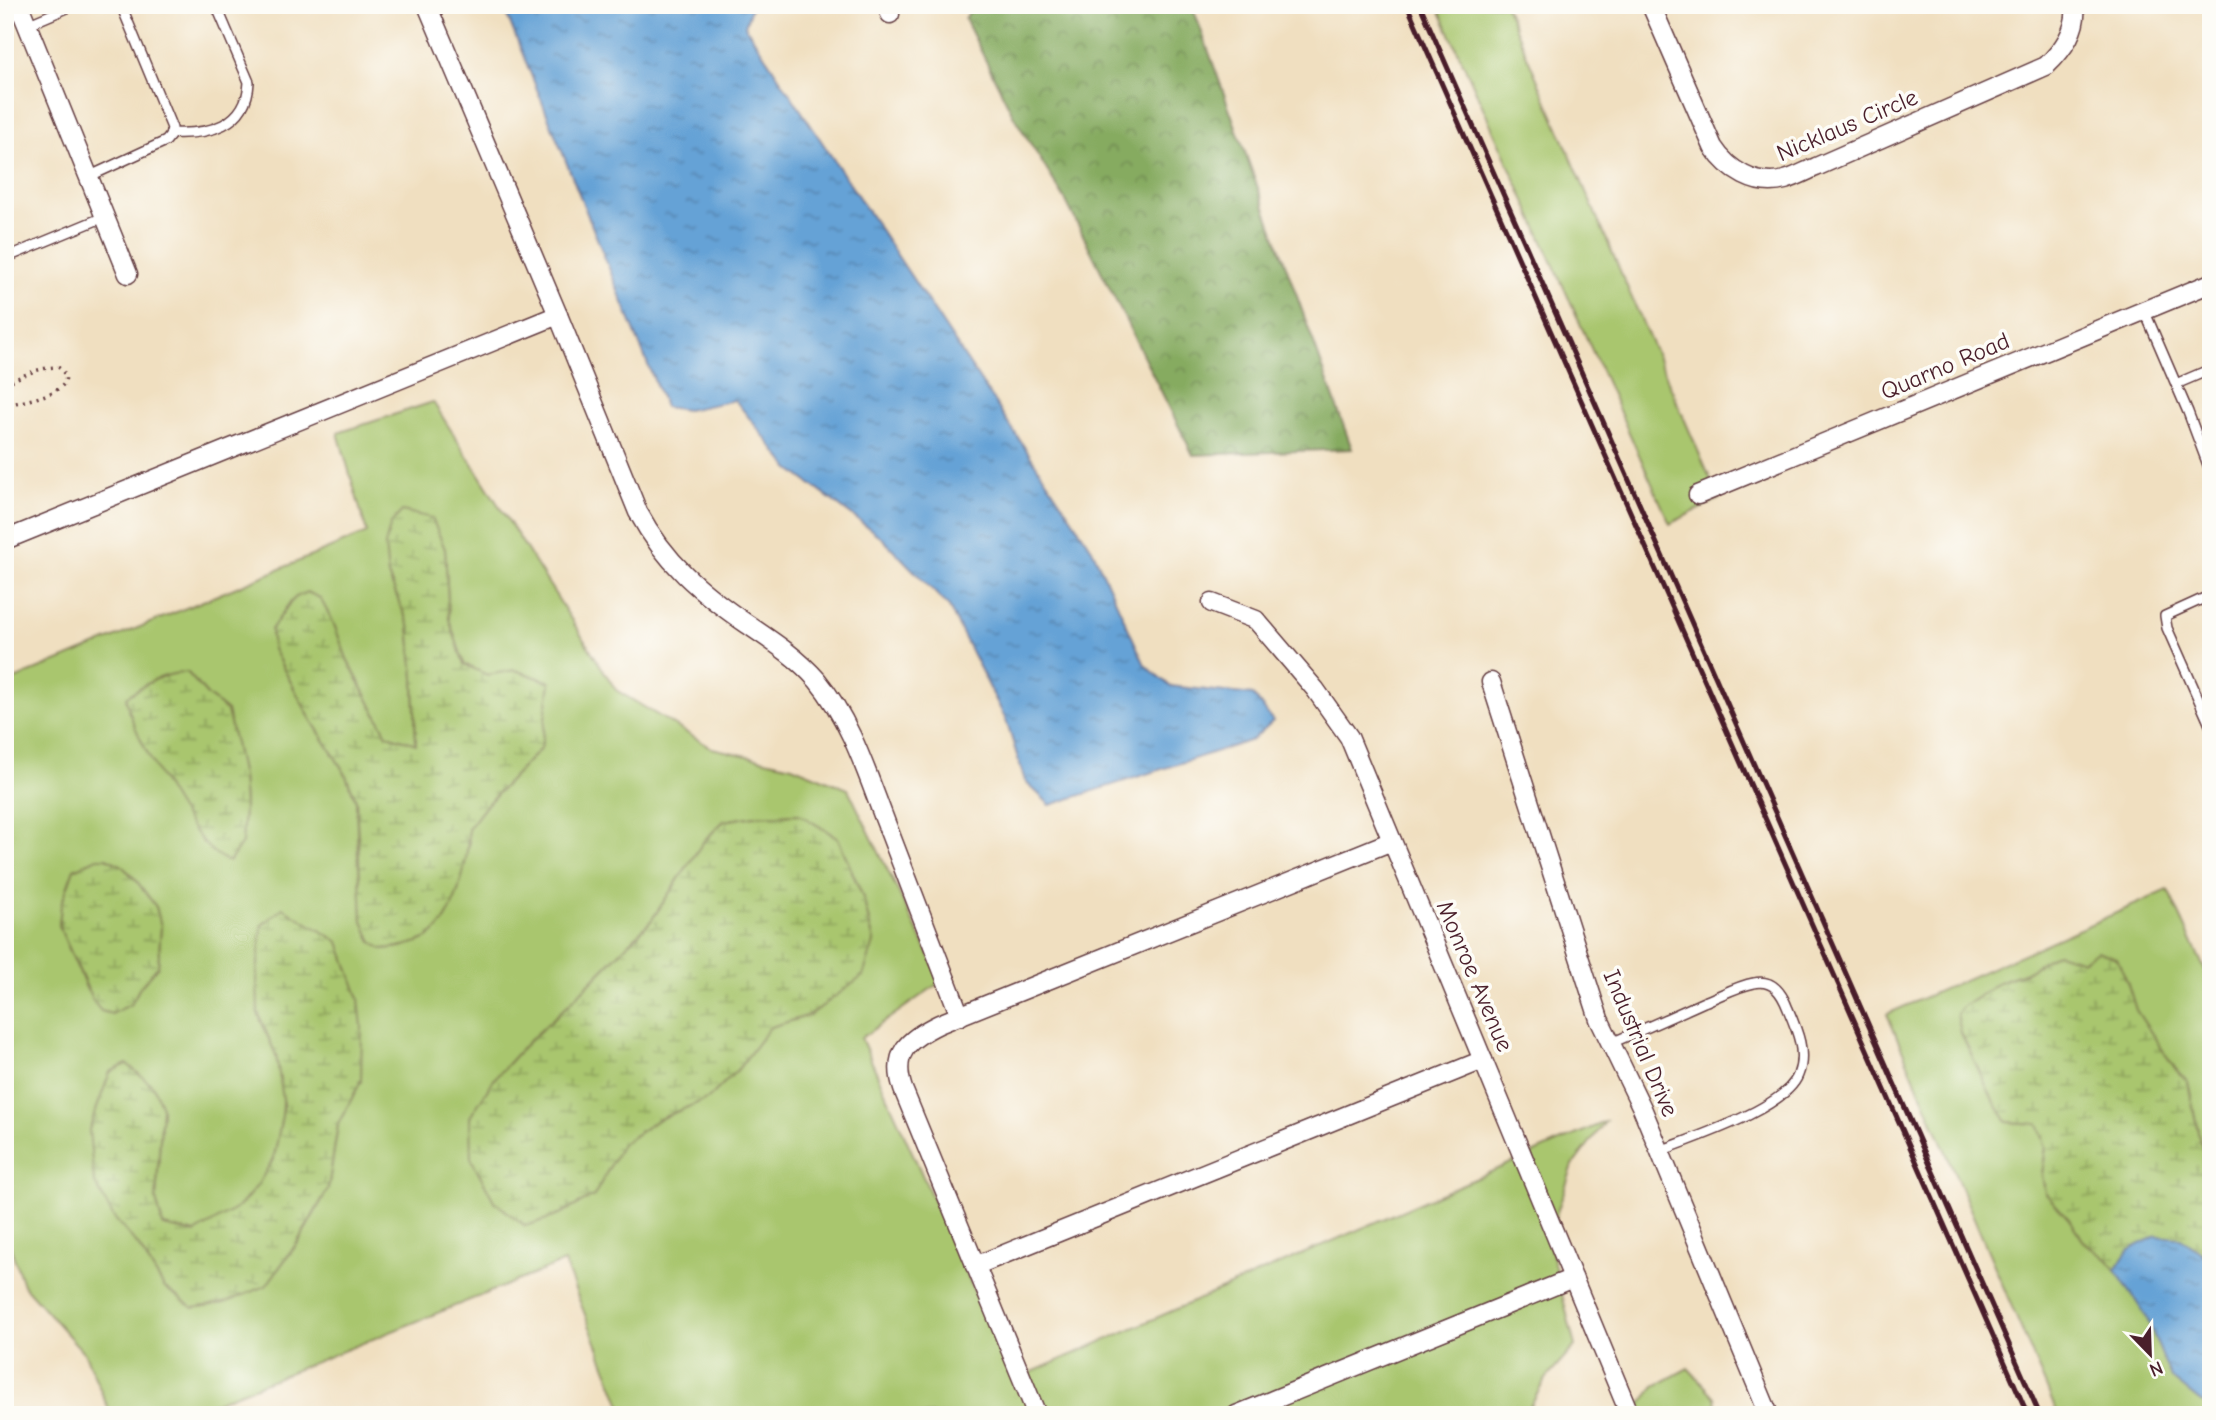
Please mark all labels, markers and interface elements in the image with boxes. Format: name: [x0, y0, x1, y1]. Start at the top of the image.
street label: Nicklaus Circle: [1772, 83, 1922, 167]
street label: Quarno Road: [1876, 326, 2014, 406]
street label: Monroe Avenue: [1431, 896, 1519, 1056]
street label: Industrial Drive: [1597, 965, 1685, 1121]
north arrow: [2114, 1318, 2184, 1388]
text: N: [2146, 1356, 2166, 1381]

